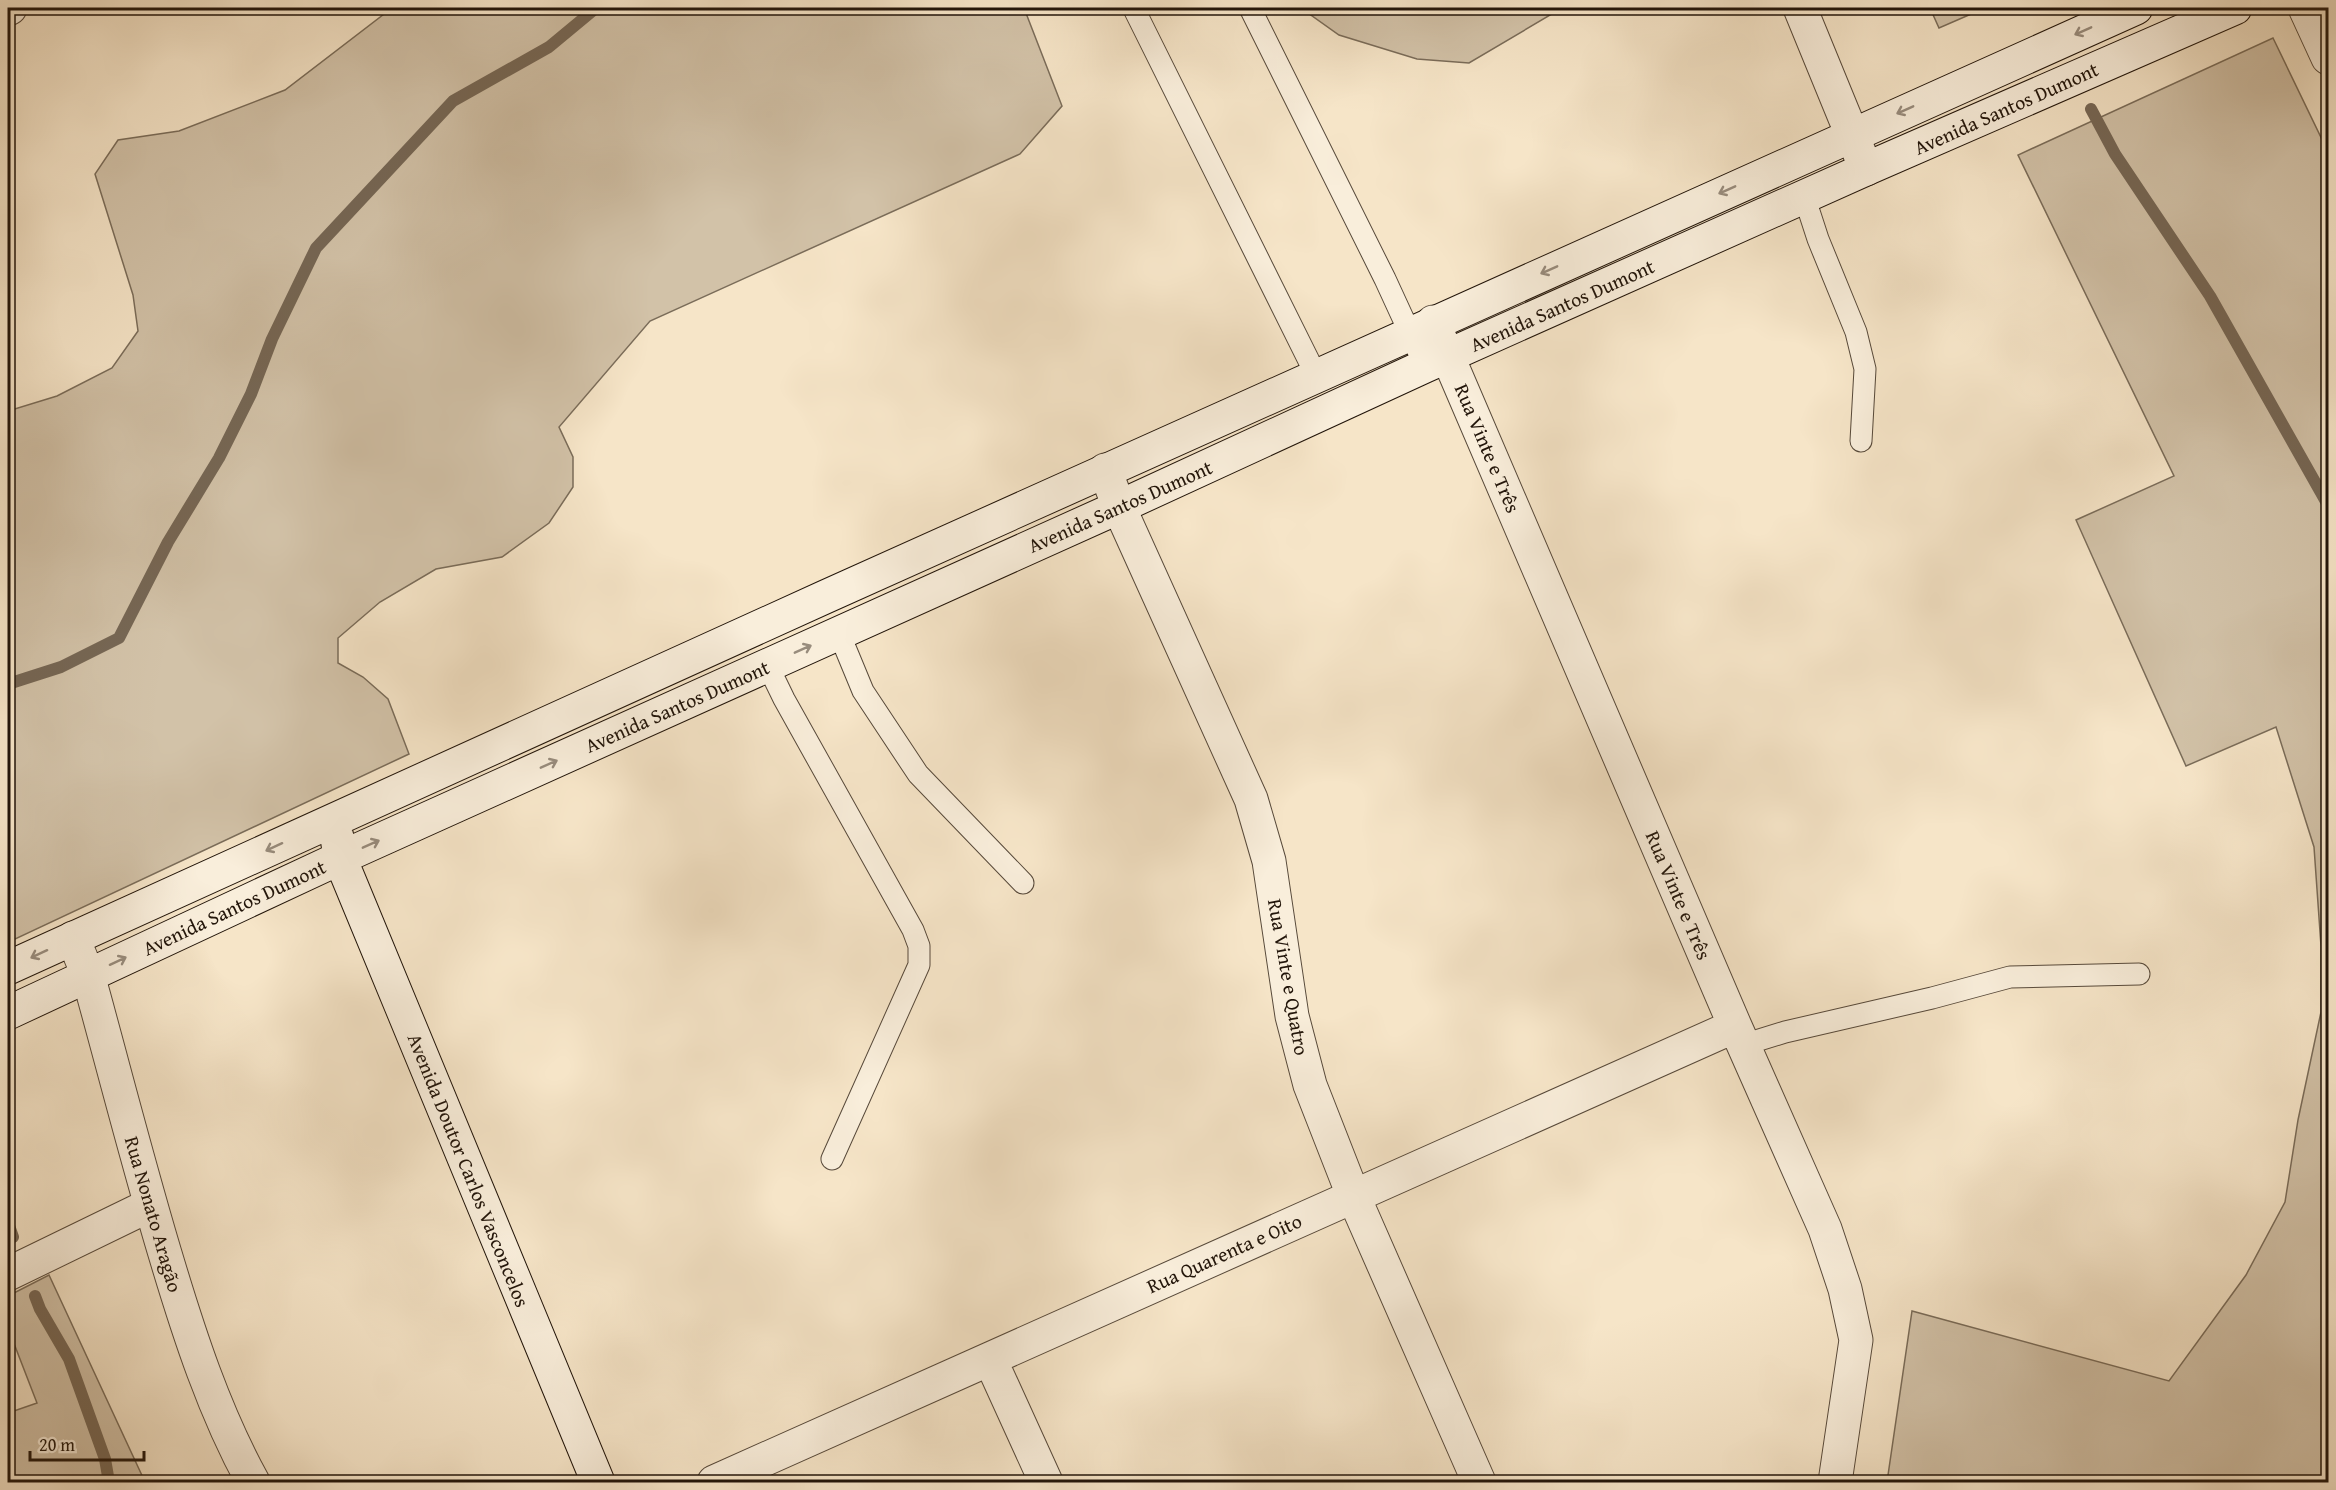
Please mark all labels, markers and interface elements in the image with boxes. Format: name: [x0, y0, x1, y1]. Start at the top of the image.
one-way arrow: [2074, 26, 2093, 37]
street label: Avenida Santos Dumont: [1909, 54, 2103, 162]
one-way arrow: [1896, 105, 1914, 117]
one-way arrow: [1718, 185, 1736, 196]
street label: Avenida Santos Dumont: [1465, 251, 1659, 359]
one-way arrow: [1540, 265, 1559, 276]
street label: Rua Vinte e Três: [1448, 379, 1528, 517]
street label: Avenida Santos Dumont: [1023, 452, 1217, 560]
one-way arrow: [794, 643, 812, 654]
street label: Avenida Santos Dumont: [580, 652, 774, 760]
one-way arrow: [539, 758, 557, 769]
street label: Rua Vinte e Três: [1639, 826, 1719, 964]
one-way arrow: [361, 838, 379, 849]
one-way arrow: [265, 842, 283, 853]
street label: Avenida Santos Dumont: [138, 852, 330, 962]
street label: Rua Vinte e Quatro: [1261, 896, 1317, 1058]
one-way arrow: [31, 948, 49, 960]
one-way arrow: [108, 955, 126, 967]
street label: Avenida Doutor Carlos Vasconcelos: [401, 1029, 537, 1311]
street label: Rua Nonato Aragão: [118, 1133, 190, 1295]
street label: Rua Quarenta e Oito: [1142, 1206, 1306, 1300]
scale bar: [30, 1424, 144, 1462]
text: 20 m: [39, 1431, 75, 1458]

